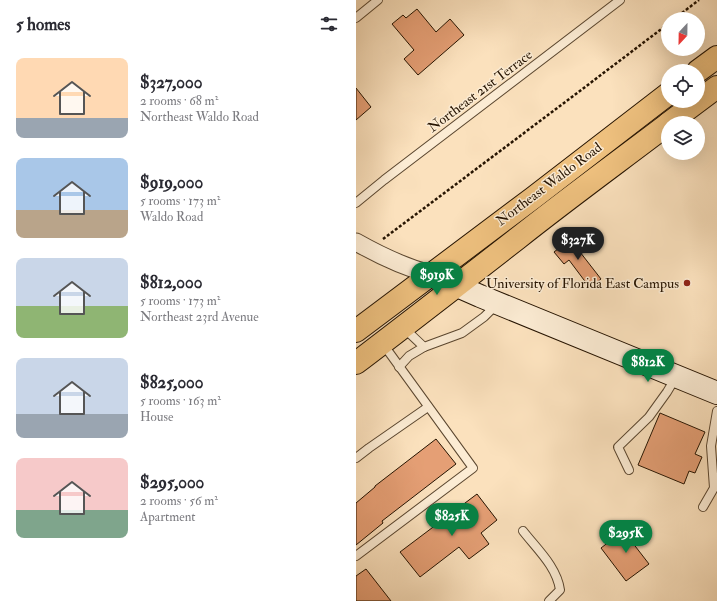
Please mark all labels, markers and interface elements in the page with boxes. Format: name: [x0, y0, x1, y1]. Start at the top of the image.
north arrow: [661, 12, 705, 56]
map controls: [661, 12, 705, 160]
icon: filters: [318, 13, 340, 35]
text: 5 homes: [16, 14, 70, 35]
street label: Northeast 21st Terrace: [424, 46, 536, 136]
button: locate: [661, 64, 705, 108]
text: $327,000: [140, 72, 202, 93]
icon: home: [48, 74, 96, 122]
text: 2 rooms · 68 m²: [140, 93, 218, 109]
text: Northeast Waldo Road: [140, 109, 259, 125]
button: layers: [661, 116, 705, 160]
street label: Northeast Waldo Road: [493, 139, 605, 229]
text: $919,000: [140, 172, 203, 193]
icon: home: [48, 174, 96, 222]
text: 5 rooms · 173 m²: [140, 193, 220, 209]
text: Waldo Road: [140, 209, 203, 225]
pin: $327K: [550, 227, 606, 261]
text: $327K: [561, 232, 595, 248]
pin: $919K: [409, 262, 465, 296]
text: $919K: [420, 267, 454, 283]
text: $812,000: [140, 272, 202, 293]
icon: home: [48, 274, 96, 322]
place label: University of Florida East Campus: [486, 275, 679, 293]
marker: University of Florida East Campus: [682, 278, 692, 288]
text: 5 rooms · 173 m²: [140, 293, 220, 309]
text: Northeast 23rd Avenue: [140, 309, 259, 325]
pin: $812K: [620, 349, 676, 383]
text: $812K: [631, 354, 665, 370]
text: $825,000: [140, 372, 204, 393]
icon: home: [48, 374, 96, 422]
text: 5 rooms · 163 m²: [140, 393, 221, 409]
text: House: [140, 409, 173, 425]
text: $295,000: [140, 472, 204, 493]
icon: home: [48, 474, 96, 522]
text: 2 rooms · 56 m²: [140, 493, 218, 509]
pin: $825K: [424, 503, 480, 537]
text: $825K: [435, 508, 469, 524]
text: Apartment: [140, 509, 196, 525]
pin: $295K: [598, 520, 654, 554]
text: $295K: [608, 525, 644, 541]

